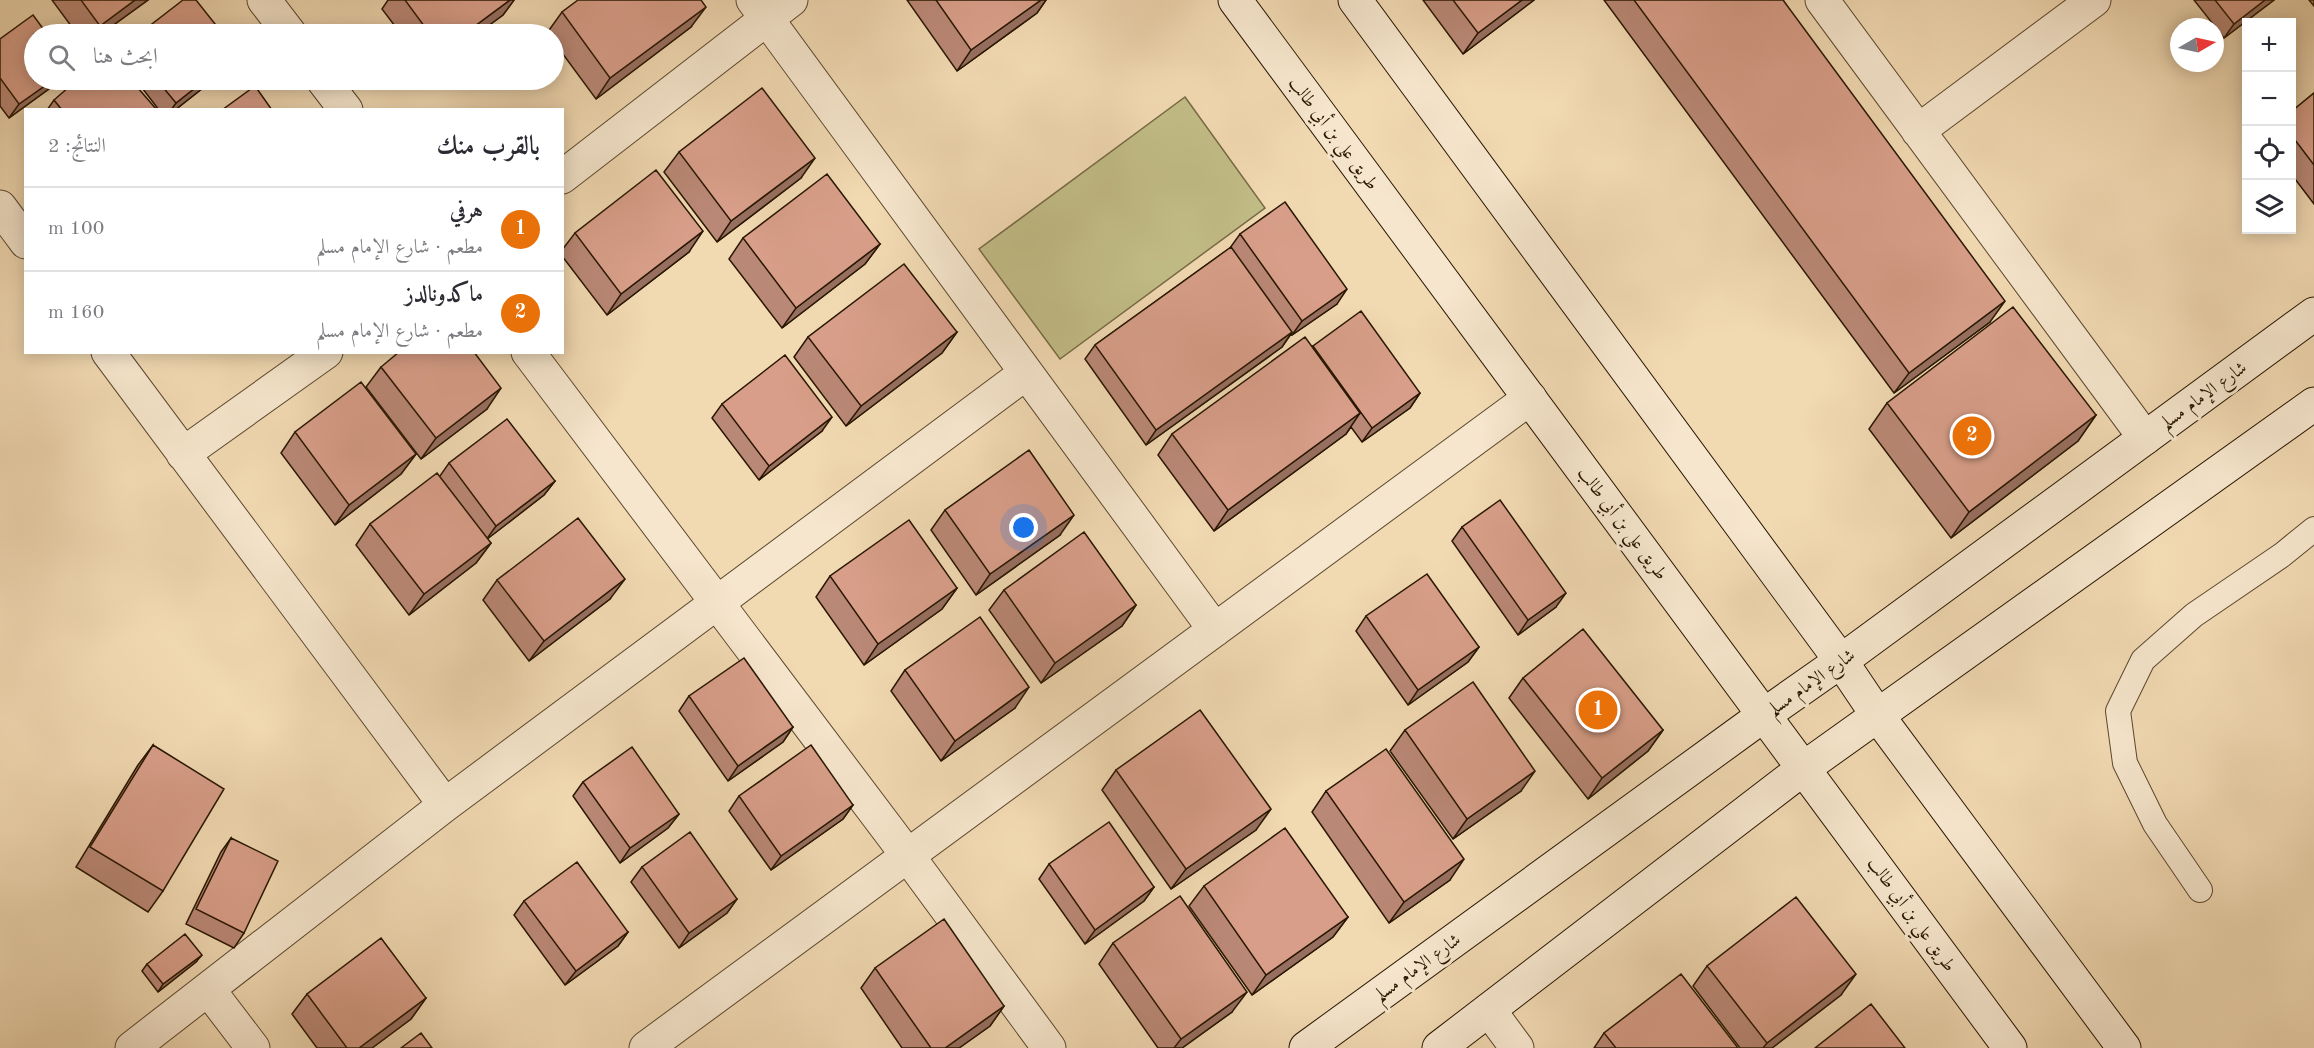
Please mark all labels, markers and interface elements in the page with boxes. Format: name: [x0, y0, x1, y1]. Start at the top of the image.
north arrow: [2170, 18, 2224, 72]
map controls: [2242, 18, 2296, 234]
button: +: [2242, 18, 2296, 72]
search box: [24, 24, 564, 90]
icon: search: [45, 41, 78, 74]
text: ابحث هنا: [93, 46, 158, 68]
street label: طريق علي بن أبي طالب: [1279, 71, 1385, 198]
button: −: [2242, 72, 2296, 126]
button: locate: [2242, 126, 2296, 180]
text: بالقرب منك: [437, 134, 540, 160]
text: النتائج: 2: [48, 137, 106, 157]
button: layers: [2242, 180, 2296, 234]
text: هرفي: [450, 200, 483, 222]
text: 100 m: [48, 219, 104, 239]
text: 1: [515, 219, 526, 239]
text: مطعم · شارع الإمام مسلم: [316, 238, 483, 258]
text: ماكدونالدز: [405, 284, 483, 306]
text: 160 m: [48, 303, 104, 323]
text: 2: [515, 303, 526, 323]
text: مطعم · شارع الإمام مسلم: [316, 322, 483, 342]
street label: شارع الإمام مسلم: [2157, 359, 2255, 440]
pin: 2: [1952, 414, 1992, 458]
street label: طريق علي بن أبي طالب: [1568, 461, 1674, 588]
your location: [1009, 513, 1038, 542]
street label: شارع الإمام مسلم: [1765, 646, 1863, 726]
pin: 1: [1578, 688, 1618, 732]
street label: طريق علي بن أبي طالب: [1858, 851, 1963, 979]
street label: شارع الإمام مسلم: [1371, 931, 1469, 1012]

